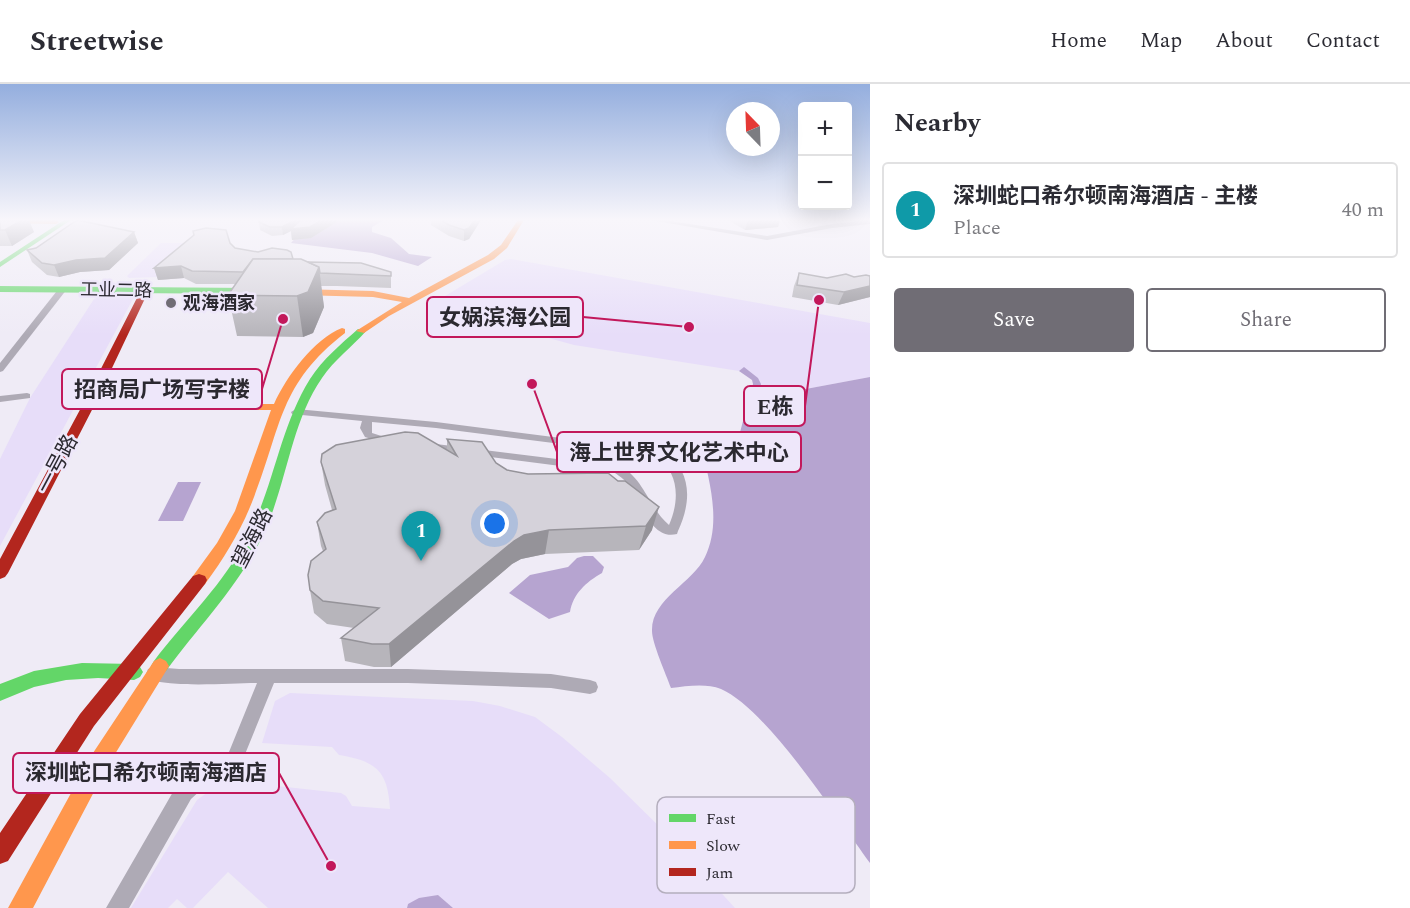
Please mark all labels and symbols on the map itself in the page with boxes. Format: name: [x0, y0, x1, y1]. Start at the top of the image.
north arrow: [726, 102, 780, 156]
street label: 工业二路: [80, 276, 152, 305]
place label: 观海酒家: [183, 290, 255, 317]
marker: 观海酒家: [164, 296, 178, 310]
callout: 女娲滨海公园: [427, 297, 583, 337]
text: 女娲滨海公园: [439, 302, 571, 335]
callout: 招商局广场写字楼: [62, 369, 262, 409]
text: 招商局广场写字楼: [74, 374, 250, 407]
callout: E栋: [744, 386, 805, 426]
text: E栋: [757, 391, 793, 424]
street label: 一号路: [29, 429, 87, 500]
callout: 海上世界文化艺术中心: [557, 432, 801, 472]
text: 海上世界文化艺术中心: [569, 437, 789, 470]
street label: 望海路: [224, 503, 281, 574]
your location: [480, 509, 509, 538]
pin: 1: [402, 512, 440, 561]
callout: 深圳蛇口希尔顿南海酒店: [13, 753, 279, 793]
text: 深圳蛇口希尔顿南海酒店: [25, 757, 267, 790]
legend: [657, 797, 855, 893]
text: Fast: [706, 807, 736, 831]
text: Slow: [706, 834, 741, 858]
text: Jam: [706, 861, 734, 885]

